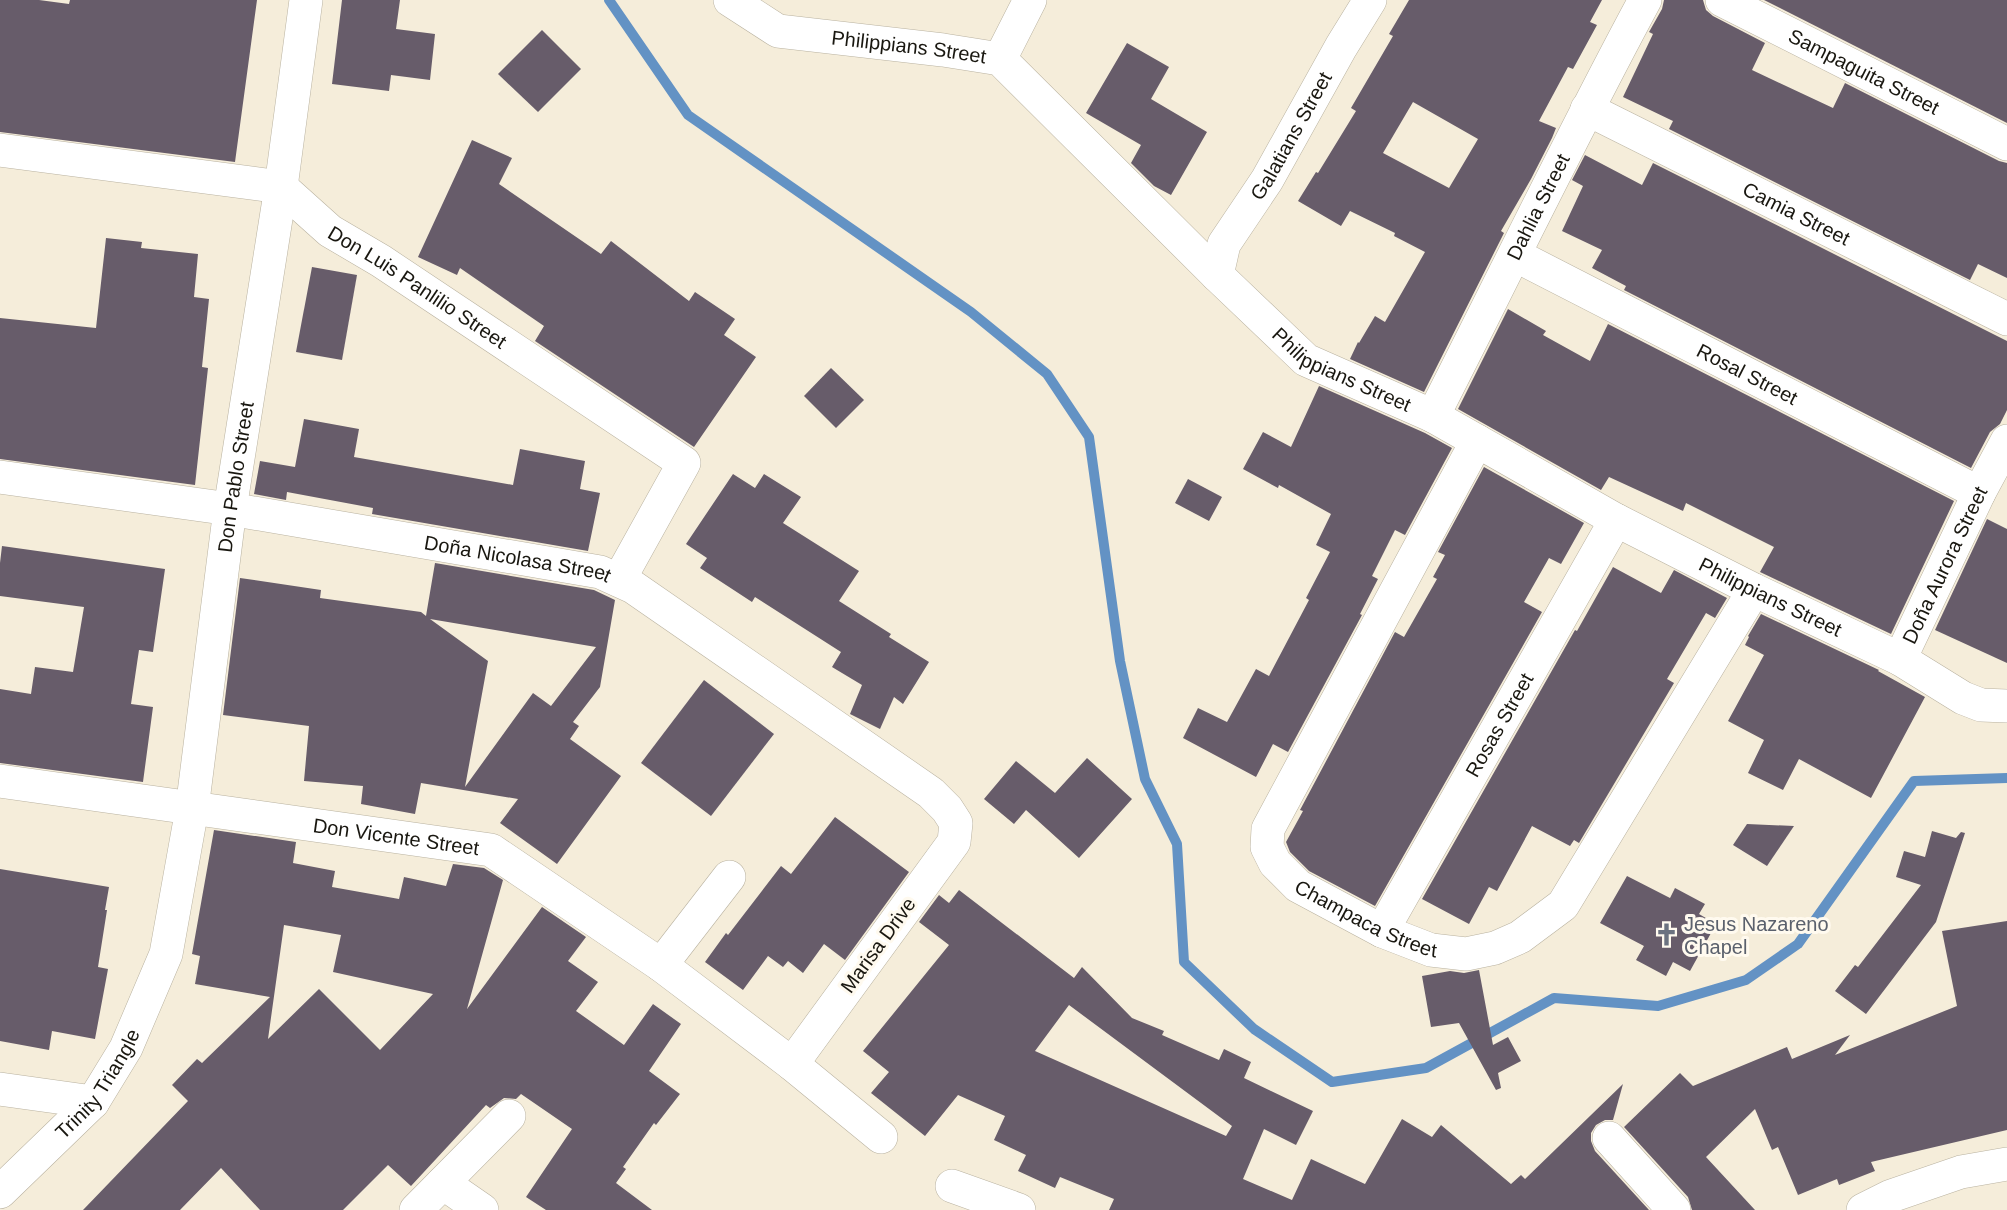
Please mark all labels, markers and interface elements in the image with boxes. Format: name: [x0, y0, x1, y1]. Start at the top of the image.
street label: Sampaguita Street: [1785, 25, 1943, 119]
street label: Philippians Street: [830, 26, 988, 68]
street label: Galatians Street: [1246, 68, 1336, 204]
street label: Dahlia Street: [1502, 150, 1574, 264]
street label: Camia Street: [1739, 178, 1854, 250]
street label: Don Luis Panlilio Street: [324, 221, 511, 353]
street label: Philippians Street: [1268, 323, 1415, 416]
street label: Rosal Street: [1693, 339, 1802, 409]
street label: Don Pablo Street: [214, 400, 258, 554]
street label: Doña Aurora Street: [1898, 482, 1992, 647]
street label: Doña Nicolasa Street: [423, 531, 615, 587]
street label: Philippians Street: [1695, 553, 1846, 641]
street label: Rosas Street: [1461, 669, 1538, 781]
street label: Don Vicente Street: [312, 814, 481, 859]
street label: Champaca Street: [1291, 875, 1438, 962]
street label: Marisa Drive: [836, 893, 920, 997]
place label: Jesus Nazareno Chapel: [1684, 913, 1829, 958]
church icon: Jesus Nazareno Chapel: [1653, 922, 1679, 948]
street label: Trinity Triangle: [51, 1026, 144, 1143]

